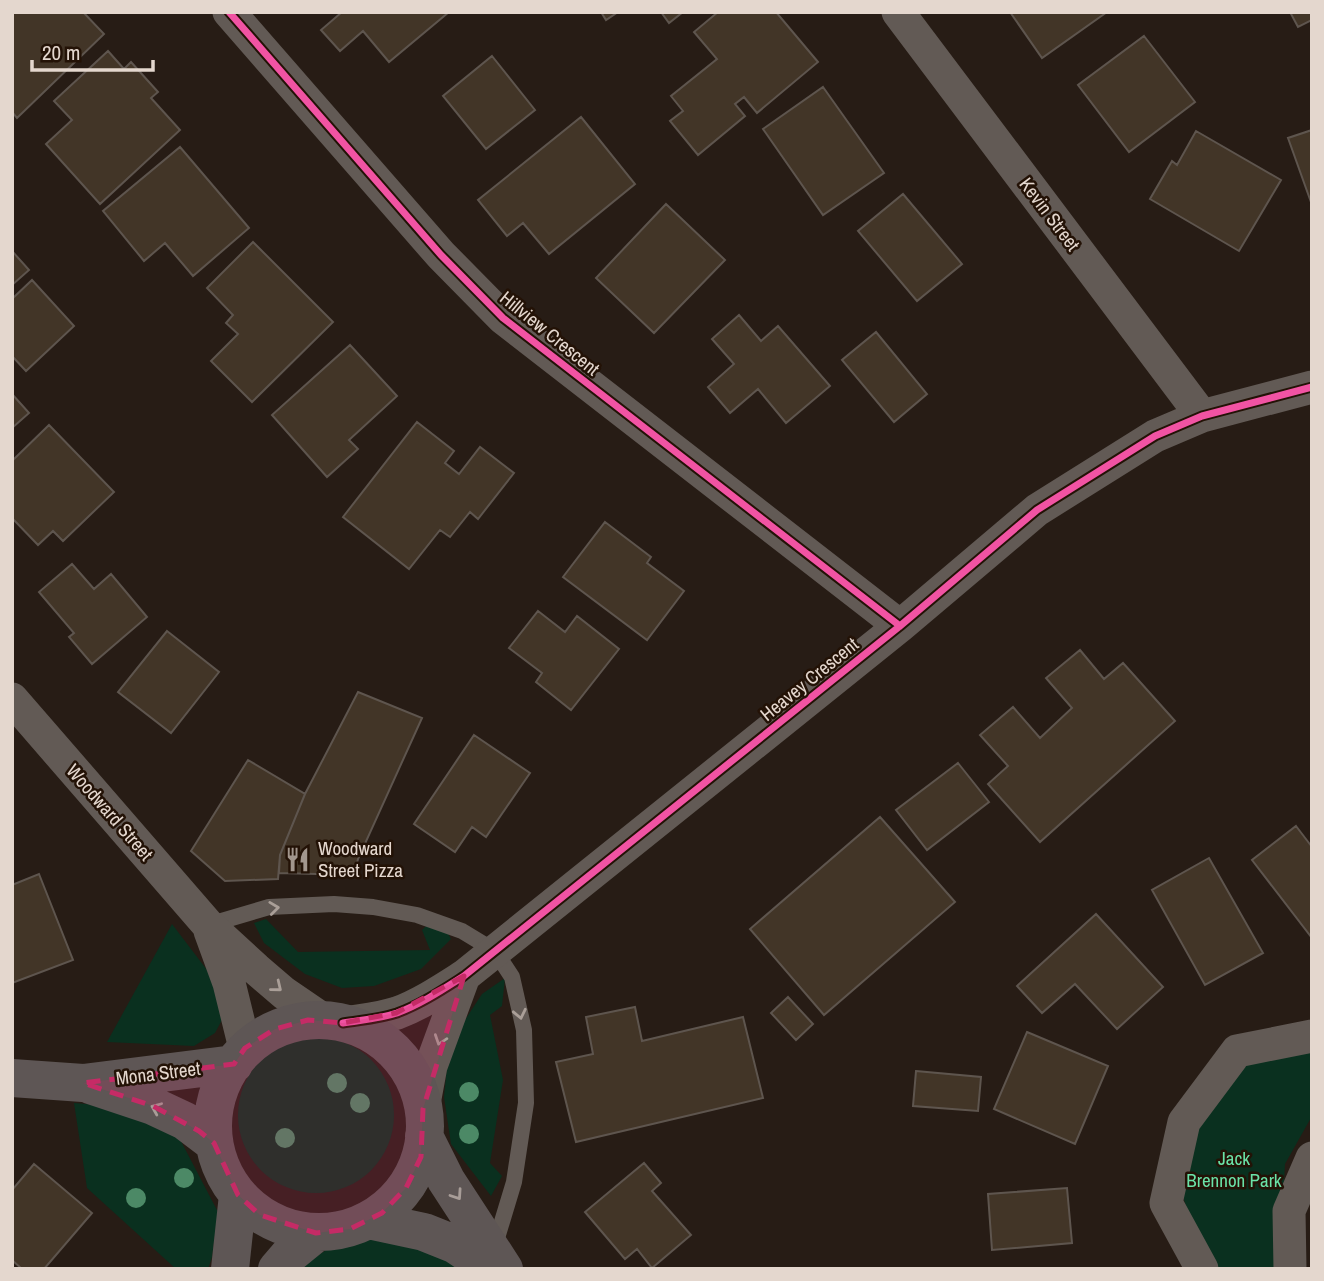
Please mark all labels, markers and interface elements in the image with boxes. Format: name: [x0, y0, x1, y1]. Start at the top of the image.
scale bar: [32, 28, 152, 72]
text: 20 m: [42, 38, 80, 67]
street label: Kevin Street: [1014, 172, 1087, 257]
street label: Hillview Crescent: [495, 285, 606, 382]
street label: Heavey Crescent: [754, 631, 864, 727]
street label: Woodward Street: [61, 758, 160, 866]
place label: Woodward Street Pizza: [318, 835, 403, 883]
restaurant icon: Woodward Street Pizza: [284, 845, 312, 873]
one-way arrow: [268, 900, 279, 915]
one-way arrow: [268, 979, 281, 991]
one-way arrow: [512, 1008, 527, 1020]
one-way arrow: [434, 1033, 448, 1046]
street label: Mona Street: [114, 1055, 202, 1091]
one-way arrow: [150, 1102, 163, 1116]
park label: Jack Brennon Park: [1186, 1145, 1282, 1193]
one-way arrow: [449, 1187, 461, 1200]

